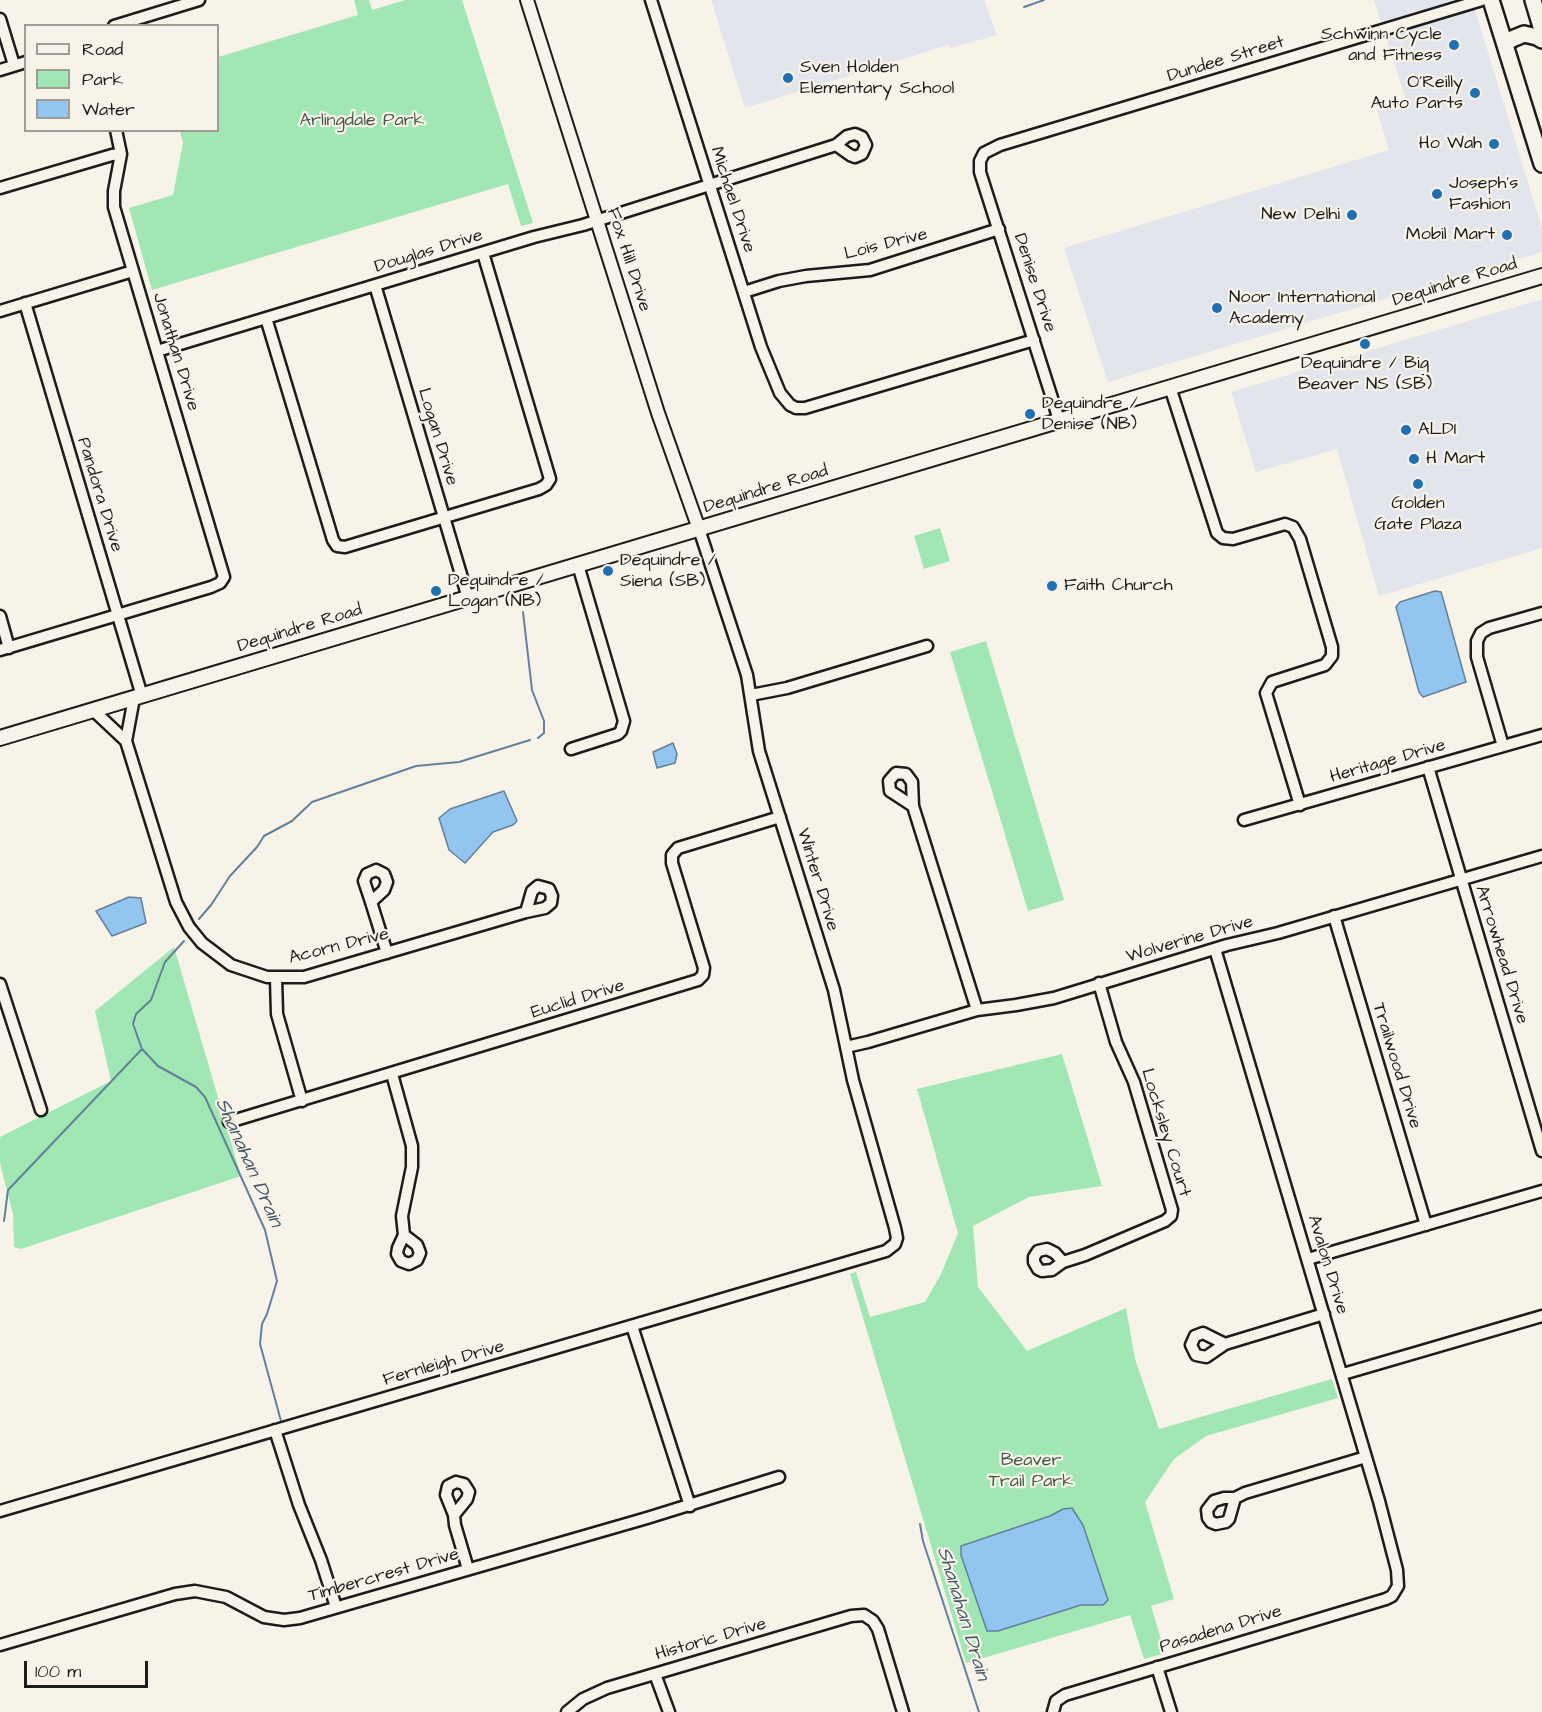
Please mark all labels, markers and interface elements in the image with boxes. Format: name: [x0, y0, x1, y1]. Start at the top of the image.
legend: [24, 24, 219, 132]
place label: Schwinn Cycle and Fitness: [1321, 24, 1442, 66]
street label: Dundee Street: [1165, 32, 1287, 88]
text: Road: [82, 37, 123, 62]
marker: Schwinn Cycle and Fitness: [1447, 38, 1461, 52]
place label: Sven Holden Elementary School: [800, 57, 954, 100]
text: Park: [82, 67, 124, 92]
marker: Sven Holden Elementary School: [781, 71, 795, 85]
place label: O'Reilly Auto Parts: [1371, 72, 1463, 115]
marker: O'Reilly Auto Parts: [1468, 86, 1482, 100]
text: Water: [82, 97, 135, 122]
park label: Arlingdale Park: [299, 110, 425, 132]
place label: Ho Wah: [1419, 133, 1482, 155]
marker: Ho Wah: [1487, 137, 1501, 151]
street label: Michael Drive: [705, 144, 759, 256]
place label: Joseph's Fashion: [1449, 173, 1518, 216]
marker: Joseph's Fashion: [1430, 187, 1444, 201]
place label: New Delhi: [1261, 204, 1340, 226]
street label: Fox Hill Drive: [601, 205, 655, 315]
marker: New Delhi: [1345, 208, 1359, 222]
street label: Lois Drive: [842, 224, 930, 266]
place label: Mobil Mart: [1406, 224, 1495, 246]
street label: Douglas Drive: [372, 225, 486, 279]
marker: Mobil Mart: [1500, 228, 1514, 242]
street label: Denise Drive: [1008, 231, 1060, 335]
street label: Dequindre Road: [1390, 254, 1520, 312]
place label: Noor International Academy: [1229, 287, 1376, 330]
street label: Jonathan Drive: [147, 290, 203, 414]
marker: Noor International Academy: [1210, 301, 1224, 315]
marker: Dequindre / Big Beaver NS (SB): [1358, 337, 1372, 351]
place label: Dequindre / Big Beaver NS (SB): [1298, 353, 1432, 395]
street label: Logan Drive: [412, 386, 462, 488]
place label: Dequindre / Denise (NB): [1042, 393, 1138, 436]
marker: Dequindre / Denise (NB): [1023, 407, 1037, 421]
place label: ALDI: [1418, 419, 1456, 441]
marker: ALDI: [1399, 423, 1413, 437]
street label: Pandora Drive: [71, 435, 127, 555]
place label: H Mart: [1426, 448, 1485, 470]
marker: H Mart: [1407, 452, 1421, 466]
street label: Dequindre Road: [701, 461, 831, 519]
marker: Golden Gate Plaza: [1411, 477, 1425, 491]
place label: Golden Gate Plaza: [1374, 493, 1462, 536]
place label: Dequindre / Siena (SB): [620, 550, 716, 592]
marker: Dequindre / Siena (SB): [601, 564, 615, 578]
place label: Dequindre / Logan (NB): [448, 570, 544, 612]
place label: Faith Church: [1064, 575, 1173, 597]
marker: Faith Church: [1045, 579, 1059, 593]
marker: Dequindre / Logan (NB): [429, 584, 443, 598]
street label: Dequindre Road: [235, 600, 365, 658]
street label: Heritage Drive: [1328, 735, 1448, 789]
street label: Winter Drive: [791, 826, 843, 934]
street label: Arrowhead Drive: [1470, 883, 1532, 1027]
street label: Wolverine Drive: [1124, 912, 1256, 968]
street label: Acorn Drive: [287, 924, 391, 970]
street label: Euclid Drive: [529, 976, 627, 1024]
street label: Trailwood Drive: [1367, 1000, 1425, 1132]
street label: Locksley Court: [1135, 1066, 1195, 1200]
water label: Shanahan Drain: [209, 1095, 287, 1231]
street label: Avalon Drive: [1302, 1213, 1352, 1317]
street label: Fernleigh Drive: [381, 1336, 507, 1392]
park label: Beaver Trail Park: [989, 1450, 1073, 1492]
street label: Timbercrest Drive: [306, 1544, 462, 1608]
water label: Shanahan Drain: [930, 1544, 994, 1684]
street label: Pasadena Drive: [1157, 1601, 1285, 1659]
street label: Historic Drive: [653, 1614, 769, 1666]
scale bar: [27, 1649, 152, 1687]
text: 100 m: [35, 1659, 81, 1684]

